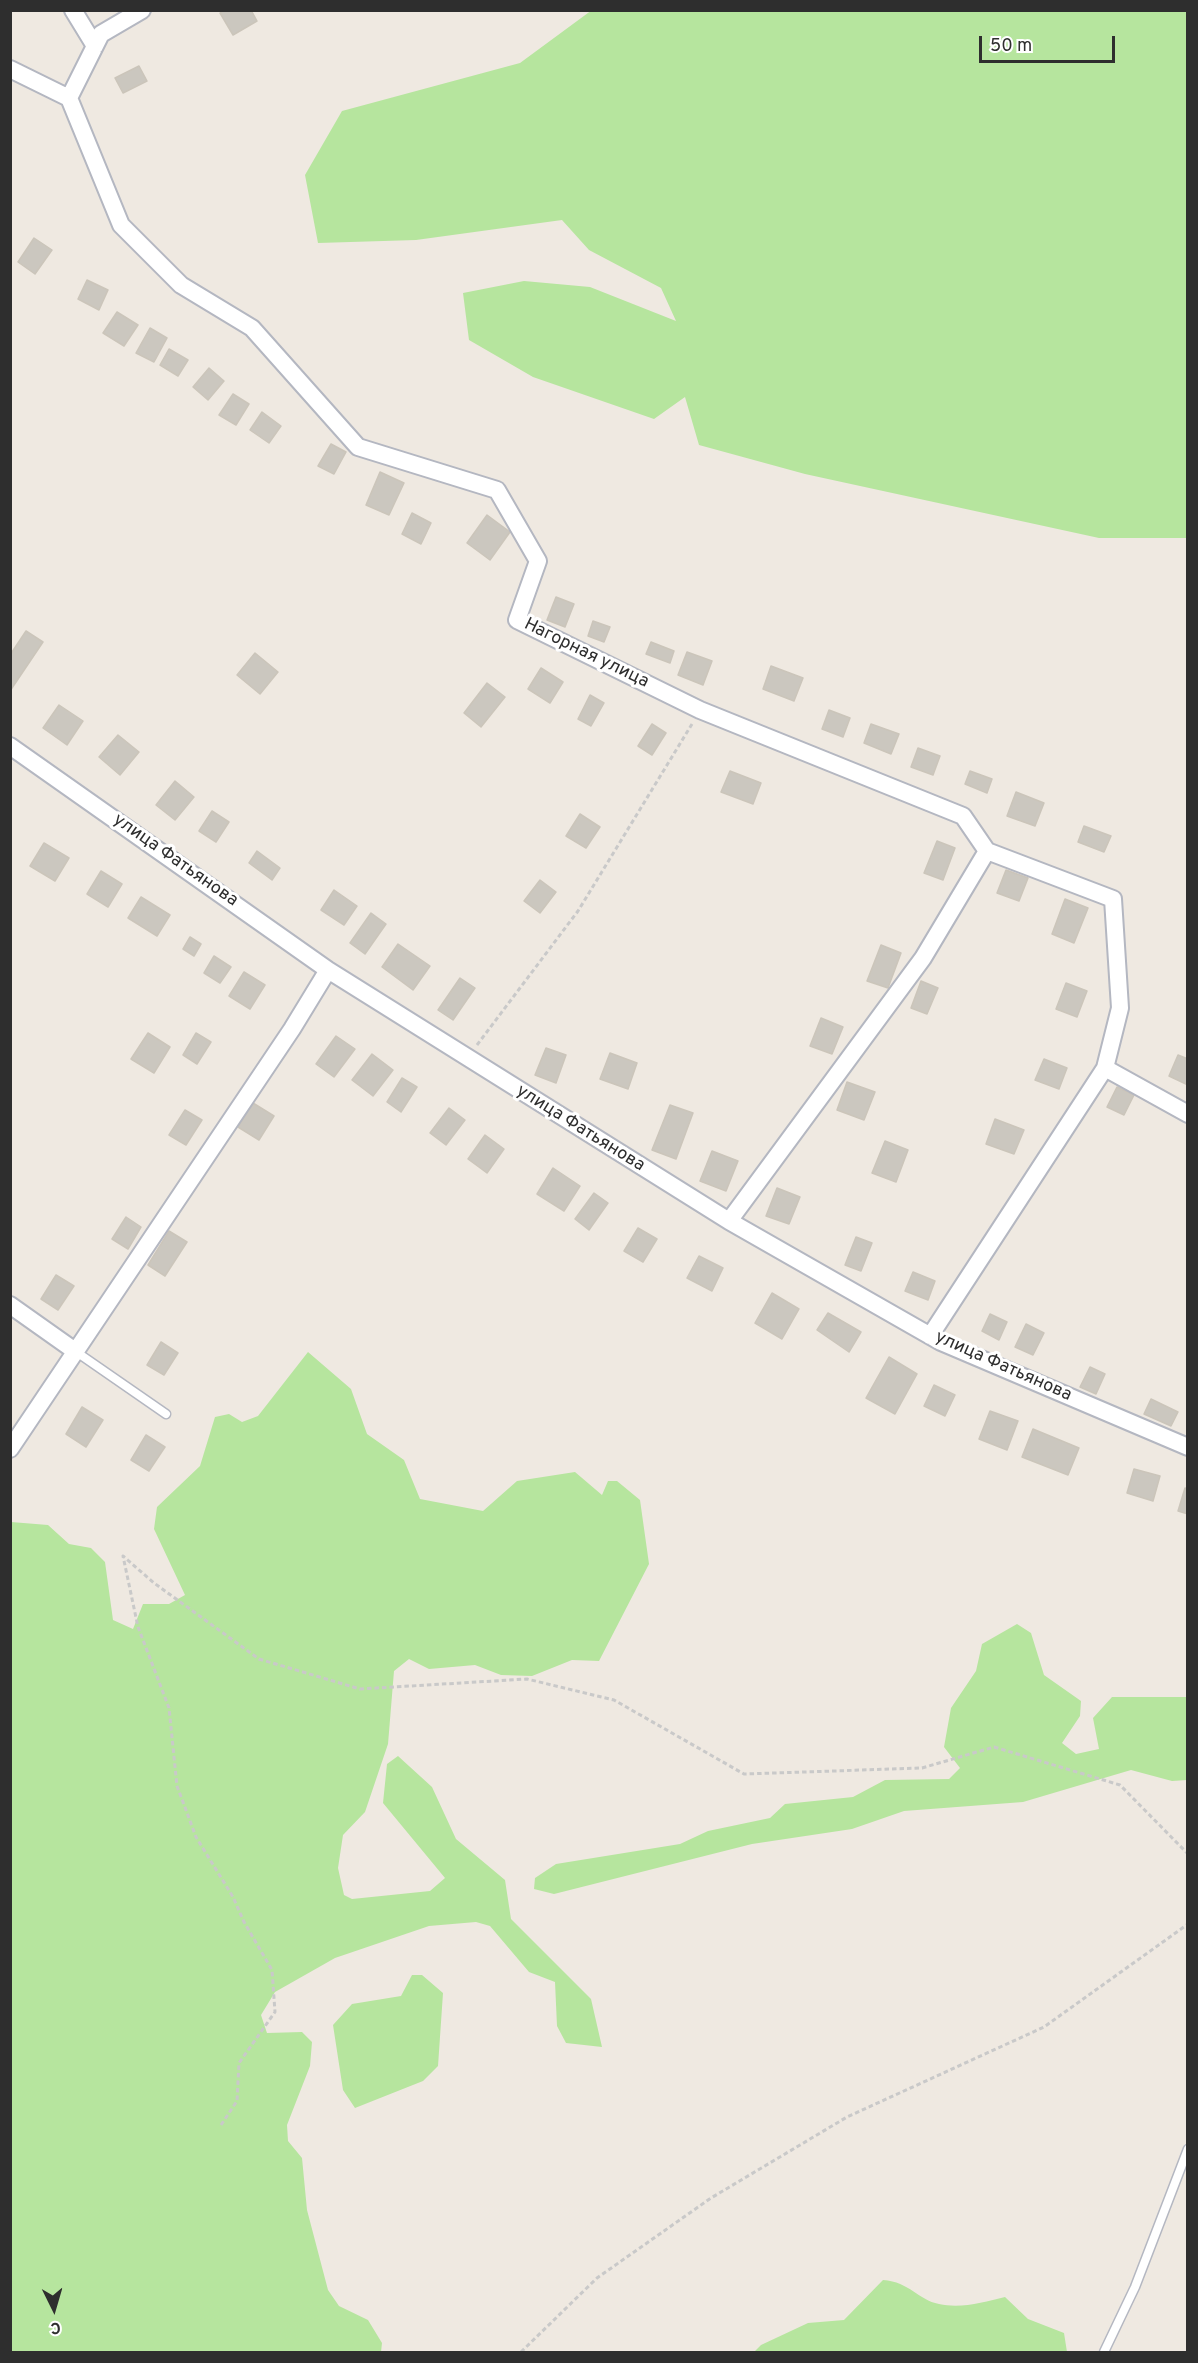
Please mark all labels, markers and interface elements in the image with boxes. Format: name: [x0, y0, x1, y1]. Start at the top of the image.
scale bar: [982, 24, 1118, 62]
text: 50 m: [990, 35, 1032, 58]
street label: Нагорная улица: [520, 614, 652, 694]
street label: улица Фатьянова: [108, 810, 242, 912]
street label: улица Фатьянова: [512, 1081, 648, 1177]
street label: улица Фатьянова: [931, 1327, 1075, 1407]
north arrow: [24, 2279, 84, 2339]
text: С: [50, 2317, 62, 2337]

